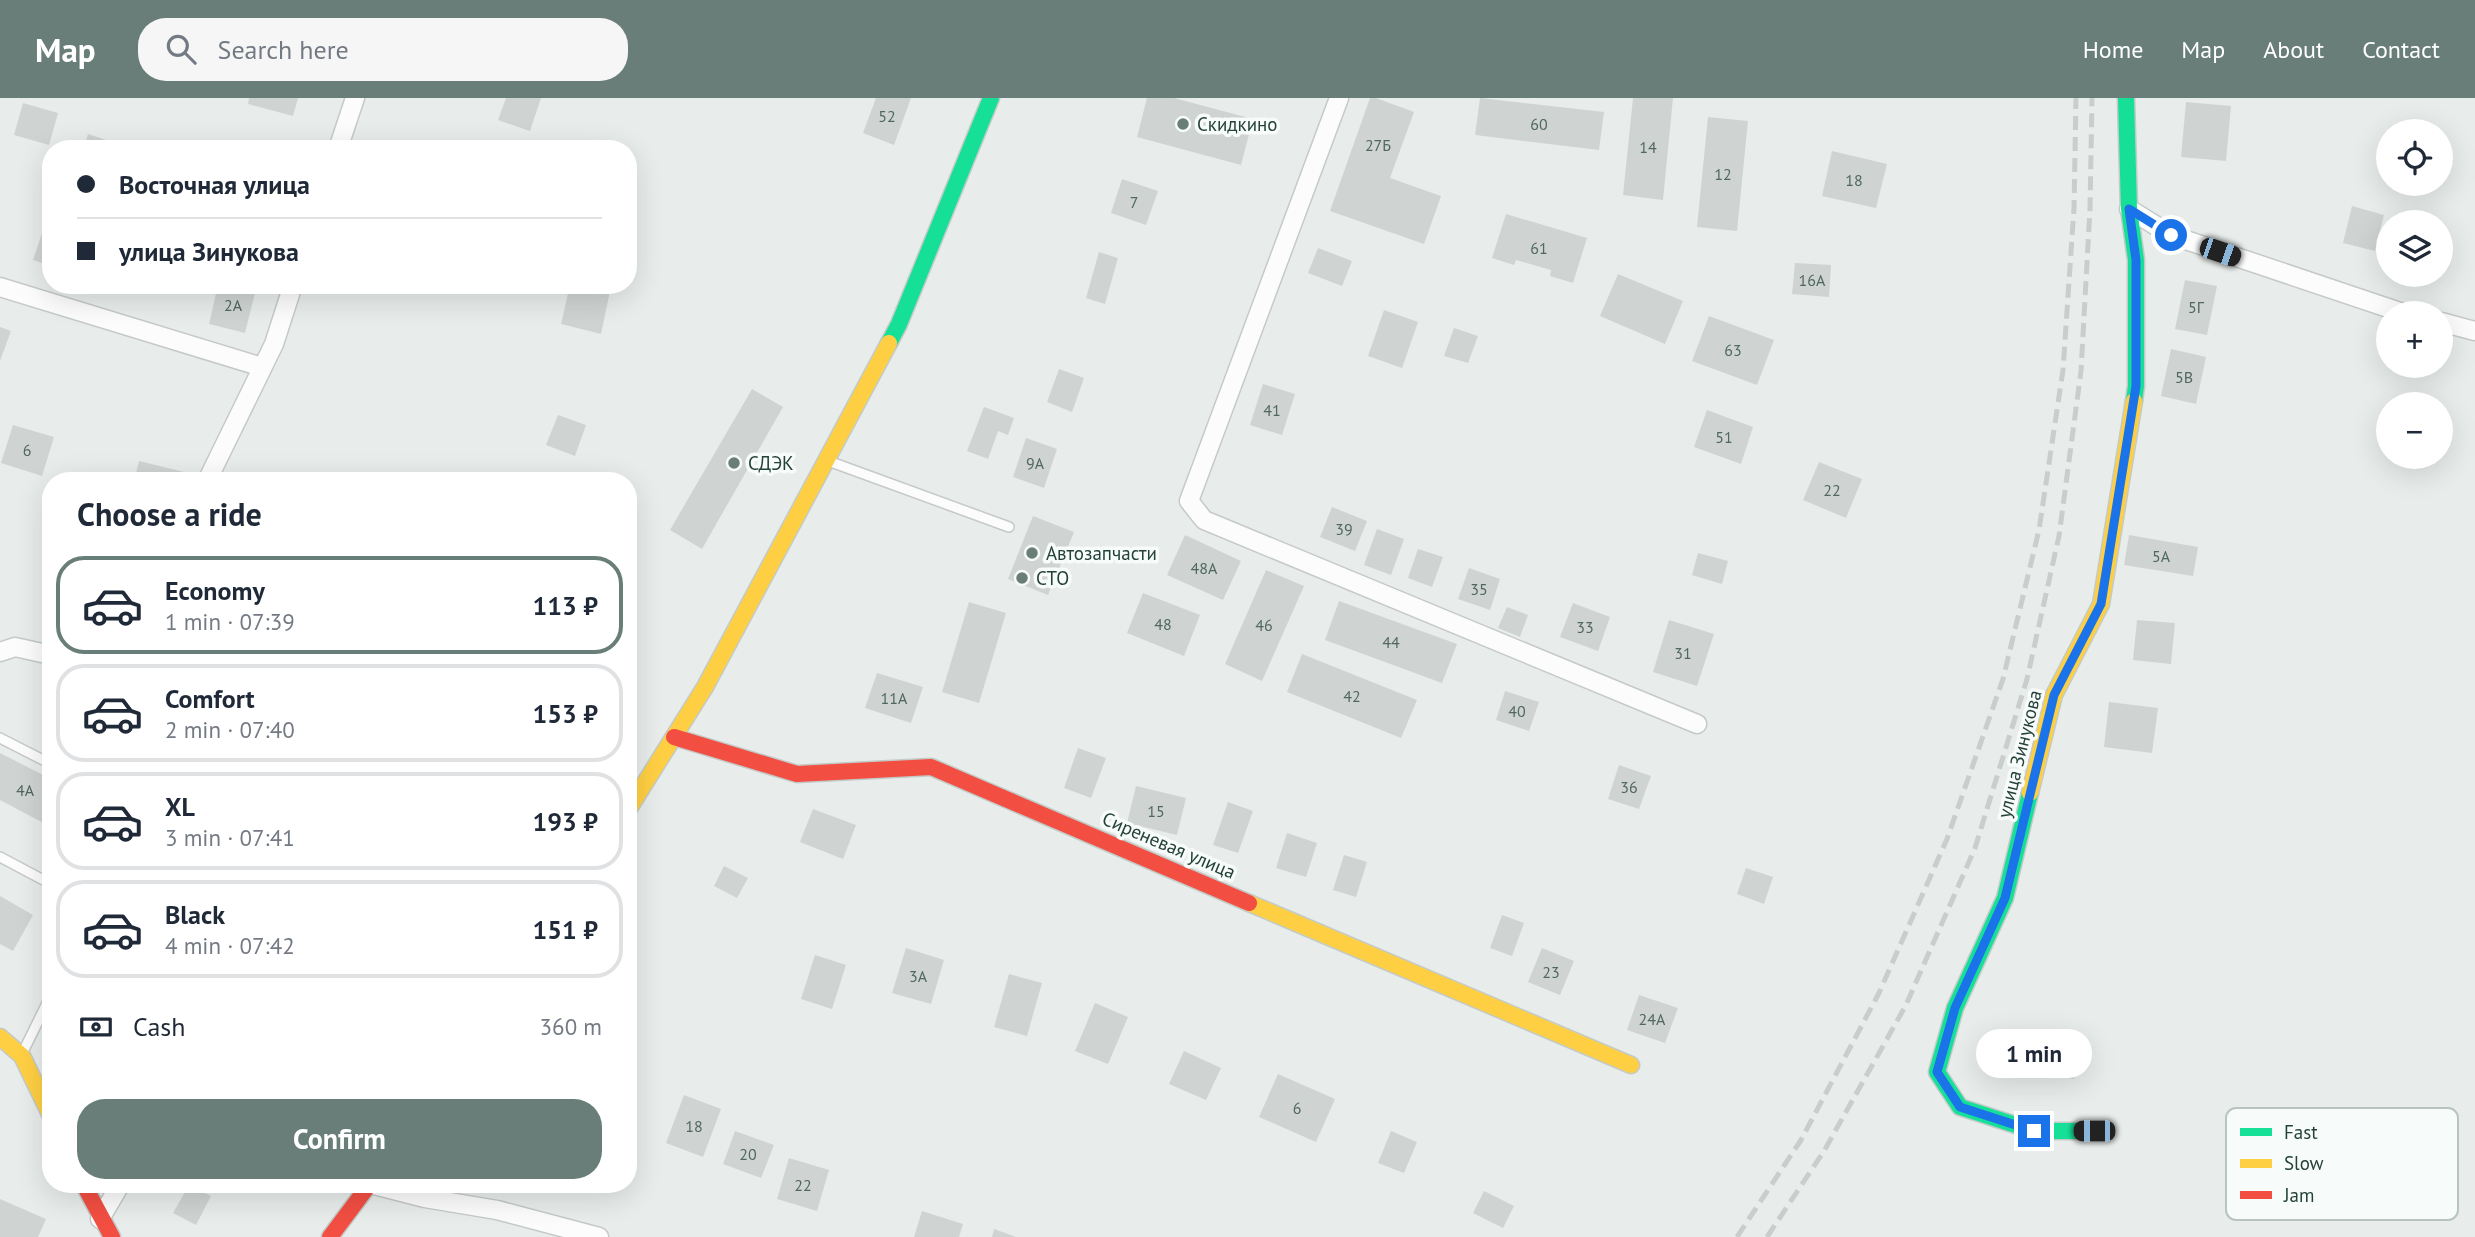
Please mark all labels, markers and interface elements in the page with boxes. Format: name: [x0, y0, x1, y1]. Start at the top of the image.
search box: [138, 18, 628, 81]
text: Map: [35, 28, 96, 71]
icon: search: [162, 30, 200, 68]
text: Search here: [218, 33, 349, 66]
text: Home: [2083, 34, 2143, 65]
text: Map: [2181, 34, 2225, 65]
text: About: [2263, 34, 2324, 65]
text: Contact: [2362, 34, 2440, 65]
house number: 52: [878, 106, 896, 126]
place label: Скидкино: [1197, 112, 1277, 136]
house number: 60: [1530, 114, 1548, 134]
marker: Скидкино: [1175, 116, 1191, 132]
map controls: [2376, 119, 2453, 469]
button: locate: [2376, 119, 2453, 196]
house number: 27Б: [1365, 135, 1391, 155]
house number: 14: [1639, 137, 1657, 157]
house number: 12: [1714, 164, 1732, 184]
text: Восточная улица: [119, 168, 310, 201]
house number: 18: [1845, 170, 1863, 190]
house number: 7: [1130, 192, 1138, 212]
button: layers: [2376, 210, 2453, 287]
route start: [2155, 219, 2187, 251]
text: улица Зинукова: [119, 235, 299, 268]
car: [2197, 235, 2244, 269]
house number: 61: [1530, 238, 1548, 258]
house number: 16А: [1799, 270, 1826, 290]
house number: 2А: [224, 295, 243, 315]
house number: 5Г: [2188, 297, 2205, 317]
button: +: [2376, 301, 2453, 378]
house number: 63: [1724, 340, 1742, 360]
house number: 5В: [2175, 367, 2193, 387]
button: −: [2376, 392, 2453, 469]
house number: 41: [1263, 400, 1281, 420]
house number: 51: [1715, 427, 1733, 447]
house number: 6: [23, 440, 31, 460]
place label: СДЭК: [748, 451, 794, 475]
house number: 9А: [1026, 453, 1045, 473]
marker: СДЭК: [726, 455, 742, 471]
house number: 22: [1823, 480, 1841, 500]
text: Choose a ride: [77, 493, 262, 535]
house number: 39: [1335, 519, 1353, 539]
place label: Автозапчасти: [1046, 541, 1157, 565]
marker: Автозапчасти: [1024, 545, 1040, 561]
house number: 5А: [2152, 546, 2171, 566]
house number: 48А: [1191, 558, 1218, 578]
place label: СТО: [1036, 566, 1069, 590]
marker: СТО: [1014, 570, 1030, 586]
icon: car: [81, 574, 144, 637]
text: Economy: [165, 574, 265, 607]
house number: 35: [1470, 579, 1488, 599]
text: 113 ₽: [532, 589, 598, 622]
text: 1 min · 07:39: [165, 607, 295, 636]
house number: 48: [1154, 614, 1172, 634]
house number: 46: [1255, 615, 1273, 635]
house number: 33: [1576, 617, 1594, 637]
house number: 44: [1382, 632, 1400, 652]
house number: 31: [1674, 643, 1692, 663]
icon: car: [81, 682, 144, 745]
text: Comfort: [165, 682, 255, 715]
house number: 42: [1343, 686, 1361, 706]
street label: улица Зинукова: [1991, 687, 2047, 821]
house number: 11А: [881, 688, 908, 708]
text: 153 ₽: [532, 697, 598, 730]
house number: 40: [1508, 701, 1526, 721]
text: 2 min · 07:40: [165, 715, 295, 744]
house number: 36: [1620, 777, 1638, 797]
house number: 4А: [16, 780, 35, 800]
icon: car: [81, 790, 144, 853]
text: XL: [165, 790, 195, 823]
house number: 15: [1147, 801, 1165, 821]
text: 193 ₽: [532, 805, 598, 838]
street label: Сиреневая улица: [1099, 806, 1239, 884]
text: 3 min · 07:41: [165, 823, 295, 852]
icon: car: [81, 898, 144, 961]
text: Black: [165, 898, 225, 931]
text: 151 ₽: [532, 913, 598, 946]
text: 4 min · 07:42: [165, 931, 295, 960]
house number: 23: [1542, 962, 1560, 982]
house number: 3А: [909, 966, 928, 986]
icon: cash: [77, 1008, 115, 1046]
house number: 24А: [1639, 1009, 1666, 1029]
text: Cash: [133, 1010, 185, 1043]
text: 360 m: [540, 1012, 602, 1041]
callout: 1 min: [1976, 1030, 2092, 1079]
text: 1 min: [2006, 1039, 2062, 1068]
house number: 6: [1293, 1098, 1301, 1118]
button: Confirm: [77, 1099, 602, 1179]
legend: [2226, 1108, 2458, 1220]
route end: [2018, 1115, 2050, 1147]
house number: 18: [685, 1116, 703, 1136]
text: Fast: [2284, 1120, 2318, 1144]
car: [2074, 1121, 2116, 1142]
house number: 20: [739, 1144, 757, 1164]
text: Slow: [2284, 1151, 2324, 1175]
house number: 22: [794, 1175, 812, 1195]
text: Jam: [2283, 1183, 2314, 1207]

